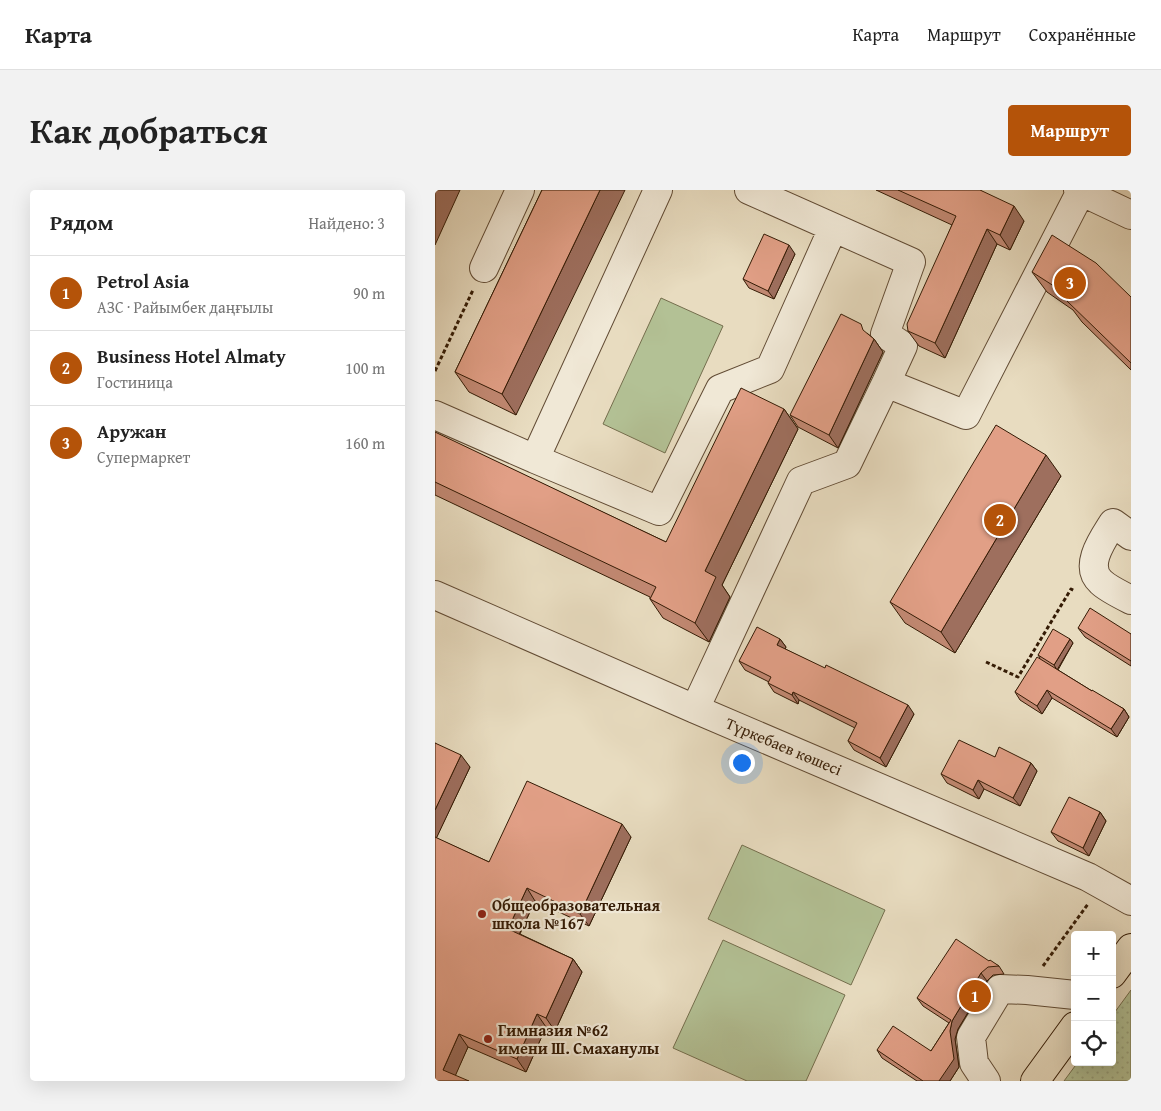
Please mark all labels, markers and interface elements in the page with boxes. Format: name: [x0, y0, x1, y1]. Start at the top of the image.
text: Карта: [25, 17, 92, 52]
text: Карта: [853, 21, 899, 48]
text: Маршрут: [927, 21, 1001, 48]
text: Сохранённые: [1029, 21, 1136, 48]
text: Как добраться: [30, 105, 268, 156]
button: Маршрут: [1008, 105, 1131, 156]
text: Рядом: [50, 207, 113, 238]
text: Найдено: 3: [308, 211, 385, 235]
pin: 3: [1054, 264, 1086, 302]
text: Petrol Asia: [97, 267, 189, 295]
text: 1: [62, 281, 70, 305]
text: 90 m: [353, 281, 385, 305]
text: АЗС · Райымбек даңғылы: [97, 295, 273, 319]
text: Business Hotel Almaty: [97, 342, 286, 370]
text: 2: [62, 356, 70, 380]
text: 100 m: [345, 356, 385, 380]
text: Гостиница: [97, 370, 173, 394]
text: Аружан: [97, 417, 166, 445]
text: 3: [62, 431, 70, 455]
text: 160 m: [345, 431, 385, 455]
text: Супермаркет: [97, 445, 190, 469]
pin: 2: [984, 501, 1016, 539]
street label: Түркебаев көшесі: [722, 711, 846, 782]
your location: [729, 750, 755, 776]
place label: Общеобразовательная школа №167: [492, 893, 660, 935]
marker: Общеобразовательная школа №167: [476, 908, 488, 920]
map controls: [1071, 931, 1116, 1066]
button: +: [1071, 931, 1116, 976]
button: −: [1071, 976, 1116, 1021]
pin: 1: [959, 977, 991, 1015]
place label: Гимназия №62 имени Ш. Смаханулы: [498, 1018, 660, 1060]
button: locate: [1071, 1021, 1116, 1066]
marker: Гимназия №62 имени Ш. Смаханулы: [482, 1033, 494, 1045]

